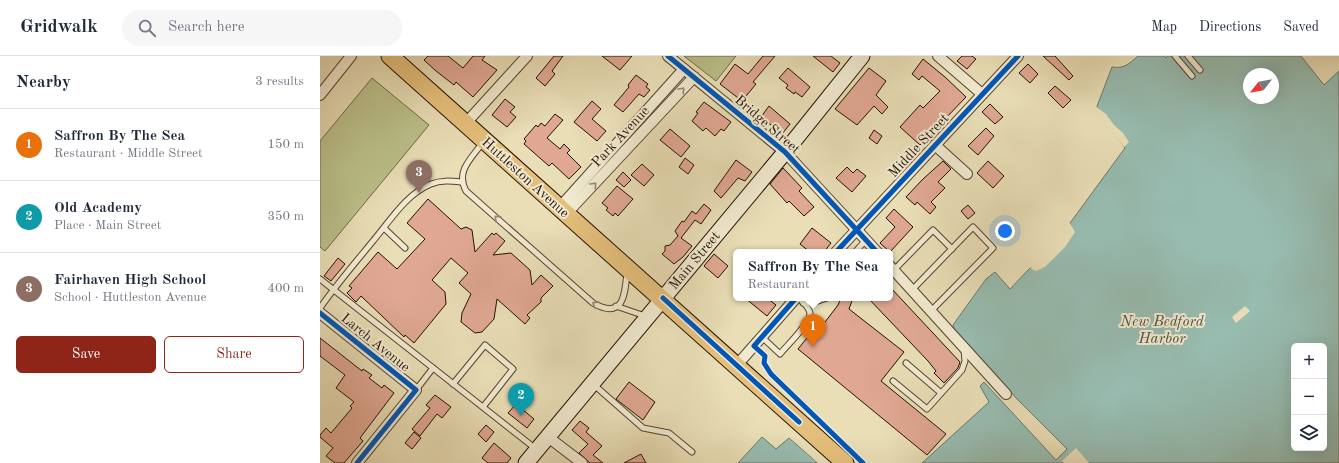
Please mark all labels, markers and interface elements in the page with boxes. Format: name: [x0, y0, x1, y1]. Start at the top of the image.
search box: [122, 10, 402, 46]
icon: search: [136, 17, 158, 39]
text: Gridwalk: [20, 18, 98, 37]
text: Search here: [168, 20, 245, 35]
text: Map: [1151, 20, 1177, 34]
text: Directions: [1199, 20, 1261, 34]
text: Saved: [1283, 20, 1319, 34]
north arrow: [1243, 68, 1279, 104]
text: Nearby: [16, 74, 71, 91]
text: 3 results: [255, 75, 304, 88]
one-way arrow: [678, 87, 685, 95]
street label: Bridge Street: [732, 93, 803, 157]
street label: Park Avenue: [589, 104, 652, 170]
street label: Middle Street: [886, 111, 952, 180]
text: Saffron By The Sea: [54, 129, 185, 144]
street label: Huttleston Avenue: [479, 135, 572, 221]
text: 1: [25, 138, 33, 151]
text: 150 m: [267, 138, 304, 151]
text: Restaurant · Middle Street: [54, 147, 203, 160]
pin: 3: [406, 160, 432, 193]
one-way arrow: [589, 182, 596, 190]
text: Old Academy: [54, 201, 142, 216]
text: 2: [25, 210, 33, 223]
text: 350 m: [267, 210, 304, 223]
one-way arrow: [494, 215, 502, 223]
text: Place · Main Street: [54, 219, 161, 232]
your location: [995, 221, 1015, 241]
street label: Main Street: [667, 229, 723, 292]
popup: [733, 249, 893, 301]
text: Saffron By The Sea: [747, 260, 879, 275]
text: Fairhaven High School: [54, 273, 206, 288]
text: Restaurant: [747, 278, 810, 291]
text: 3: [25, 282, 33, 295]
text: 400 m: [267, 282, 304, 295]
text: School · Huttleston Avenue: [54, 291, 207, 304]
one-way arrow: [592, 301, 599, 308]
street label: Larch Avenue: [338, 311, 412, 375]
pin: 1: [800, 314, 826, 347]
water label: New Bedford Harbor: [1119, 315, 1205, 347]
button: Save: [16, 336, 156, 373]
button: Share: [164, 336, 304, 373]
map controls: [1291, 343, 1327, 451]
button: +: [1291, 343, 1327, 379]
button: −: [1291, 379, 1327, 415]
pin: 2: [508, 383, 534, 416]
button: layers: [1291, 415, 1327, 451]

